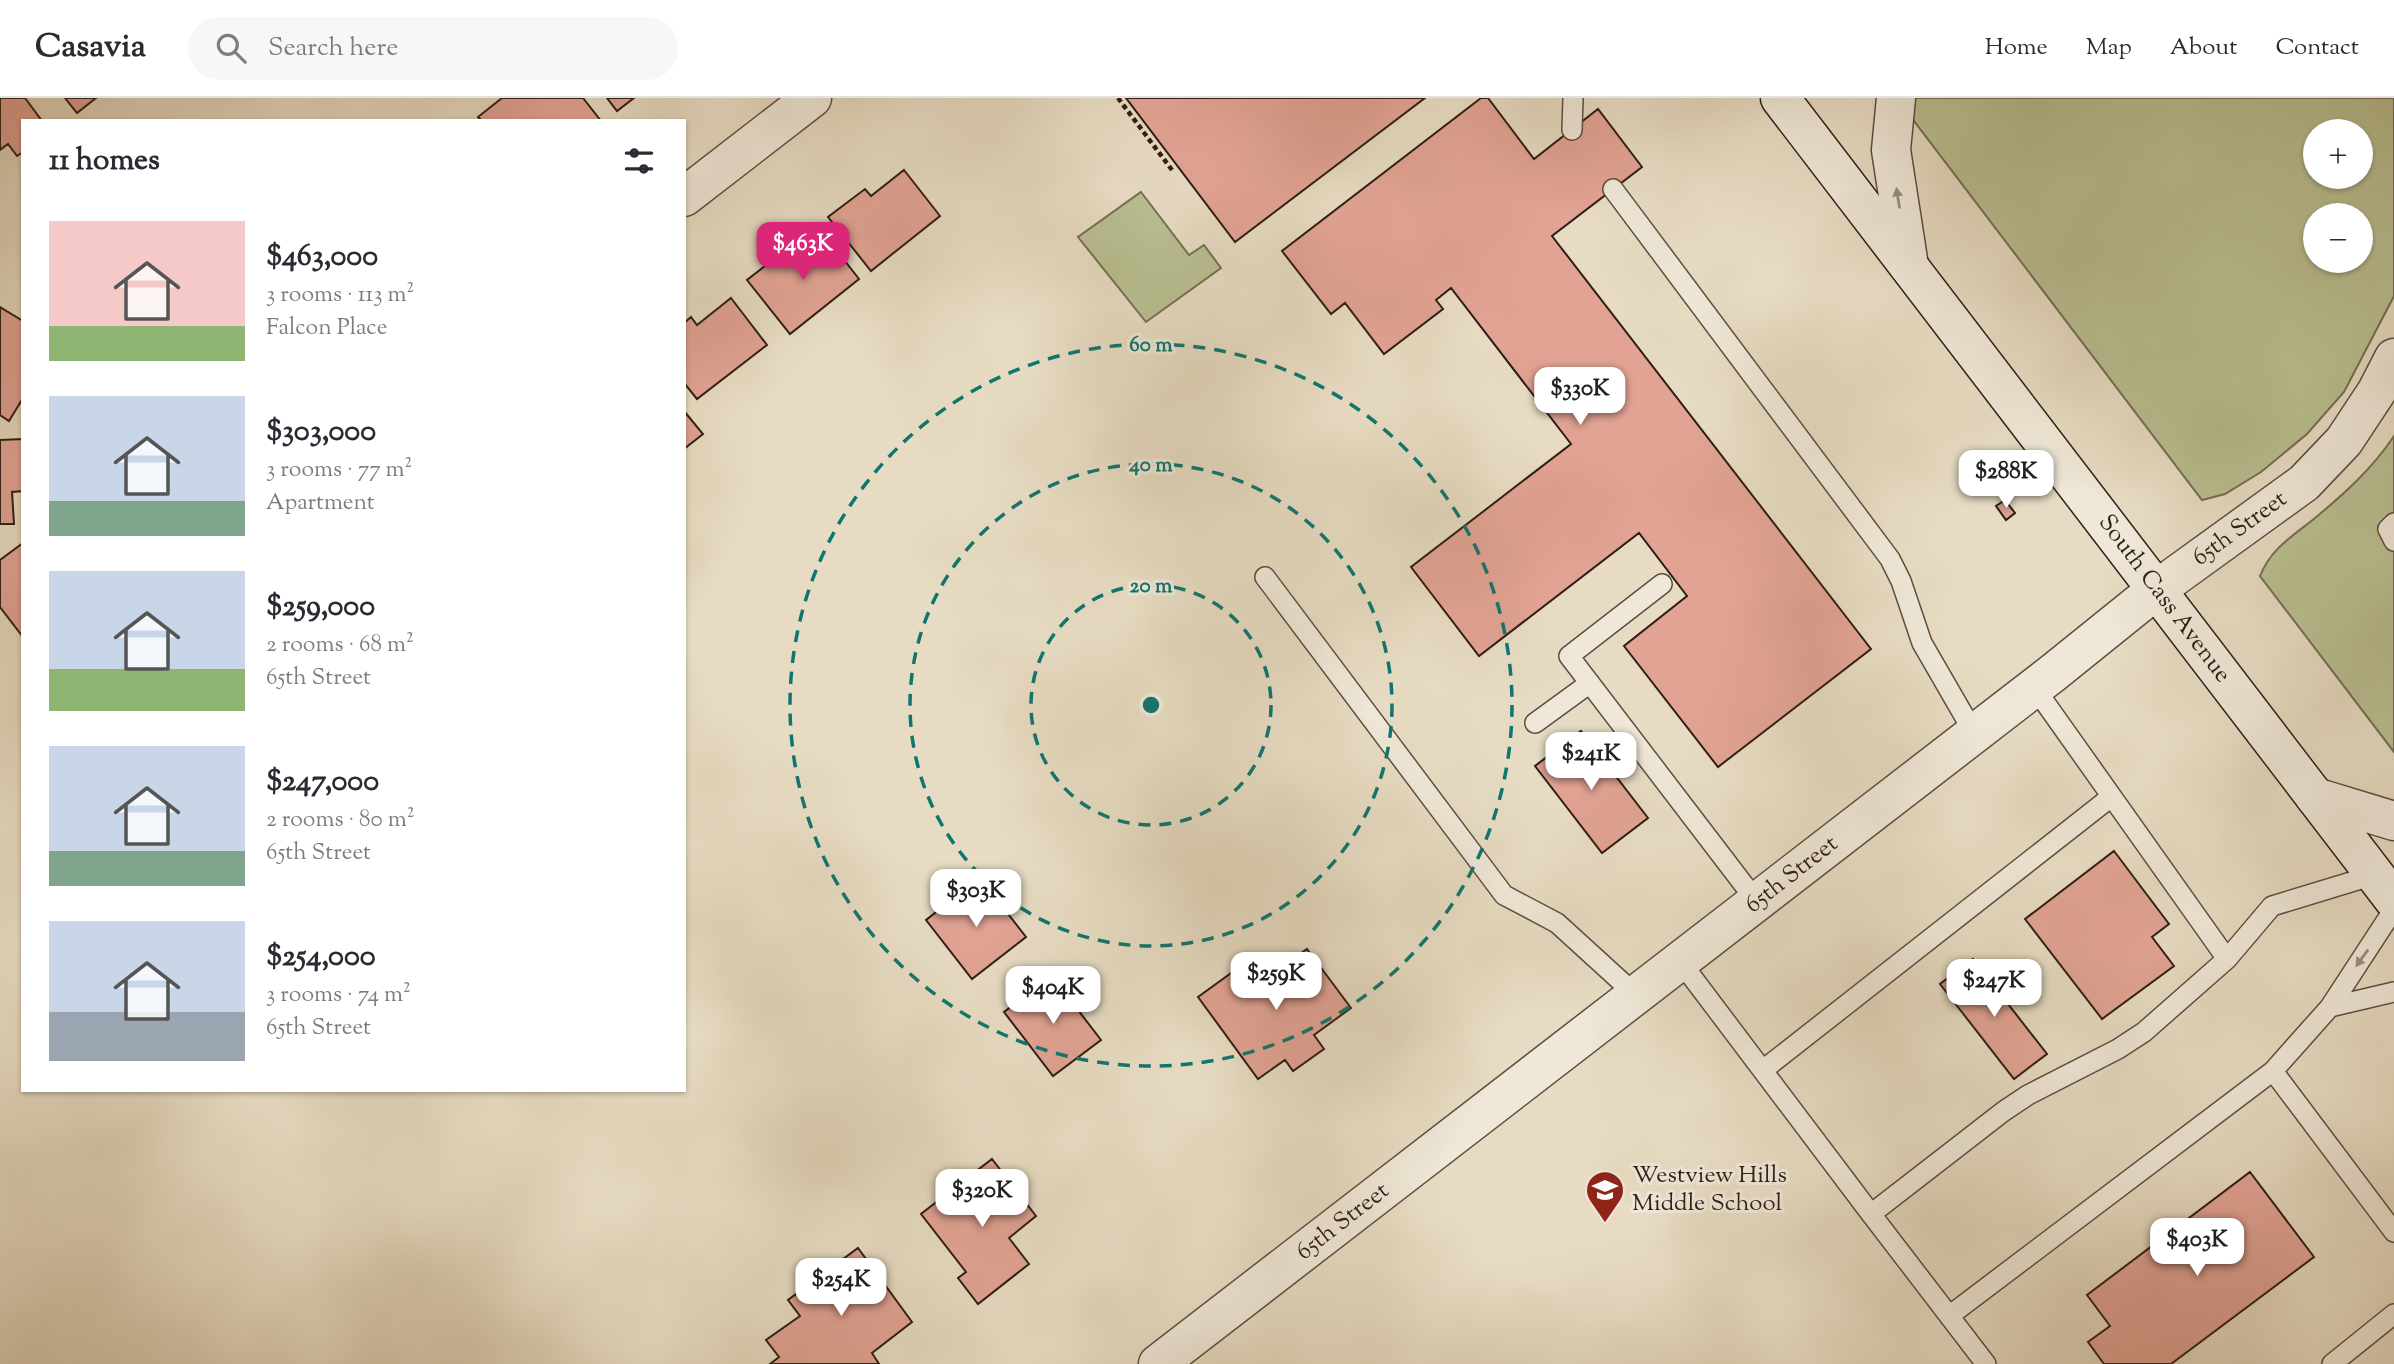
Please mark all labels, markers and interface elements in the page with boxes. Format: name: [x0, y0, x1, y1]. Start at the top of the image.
search box: [188, 17, 678, 80]
text: Casavia: [35, 24, 146, 72]
icon: search: [212, 29, 250, 67]
text: Search here: [268, 30, 398, 67]
text: Home: [1985, 31, 2048, 65]
text: Map: [2086, 31, 2132, 65]
text: About: [2170, 31, 2237, 65]
text: Contact: [2275, 31, 2359, 65]
map controls: [2303, 119, 2373, 273]
button: +: [2303, 119, 2373, 189]
text: 11 homes: [49, 140, 160, 183]
icon: filters: [620, 142, 658, 180]
one-way arrow: [1893, 187, 1904, 209]
button: −: [2303, 203, 2373, 273]
pin: $463K: [754, 222, 852, 282]
text: $463K: [772, 228, 834, 261]
text: $463,000: [266, 236, 378, 279]
icon: home: [105, 249, 189, 333]
text: 3 rooms · 113 m²: [266, 279, 414, 312]
text: Falcon Place: [266, 312, 387, 345]
text: 60 m: [1129, 331, 1173, 361]
pin: $330K: [1531, 368, 1629, 427]
text: $330K: [1550, 373, 1610, 406]
text: $303,000: [266, 411, 376, 454]
icon: home: [105, 424, 189, 508]
pin: $288K: [1957, 450, 2055, 510]
text: 40 m: [1128, 451, 1173, 481]
text: 3 rooms · 77 m²: [266, 454, 412, 487]
text: $288K: [1975, 456, 2037, 489]
street label: 65th Street: [2186, 483, 2294, 575]
text: Apartment: [266, 487, 375, 520]
street label: South Cass Avenue: [2089, 508, 2239, 690]
text: 20 m: [1130, 572, 1173, 602]
text: $259,000: [266, 586, 375, 629]
icon: home: [105, 599, 189, 683]
text: 2 rooms · 68 m²: [266, 629, 414, 662]
text: 65th Street: [266, 662, 371, 695]
centre of rings: [1139, 693, 1163, 717]
pin: $241K: [1542, 732, 1640, 792]
text: $241K: [1561, 738, 1621, 771]
text: $247,000: [266, 761, 379, 804]
icon: home: [105, 774, 189, 858]
text: 2 rooms · 80 m²: [266, 804, 414, 837]
street label: 65th Street: [1738, 828, 1846, 922]
text: 65th Street: [266, 837, 371, 870]
pin: $303K: [927, 870, 1025, 929]
text: $303K: [946, 875, 1006, 908]
text: $254,000: [266, 936, 376, 979]
icon: home: [105, 949, 189, 1033]
one-way arrow: [2355, 949, 2369, 967]
pin: $259K: [1227, 953, 1325, 1012]
text: $259K: [1247, 958, 1305, 991]
pin: $247K: [1945, 960, 2043, 1019]
text: $247K: [1963, 965, 2025, 998]
pin: $404K: [1004, 967, 1102, 1026]
text: $404K: [1022, 972, 1084, 1005]
text: 3 rooms · 74 m²: [266, 979, 411, 1012]
text: 65th Street: [266, 1012, 371, 1045]
place label: Westview Hills Middle School: [1632, 1159, 1787, 1221]
school or university icon: Westview Hills Middle School: [1584, 1169, 1626, 1224]
pin: $320K: [933, 1170, 1031, 1229]
text: $320K: [951, 1175, 1013, 1208]
street label: 65th Street: [1289, 1175, 1397, 1269]
pin: $403K: [2148, 1218, 2246, 1278]
text: $403K: [2166, 1224, 2228, 1257]
pin: $254K: [792, 1258, 890, 1318]
text: $254K: [811, 1264, 871, 1297]

